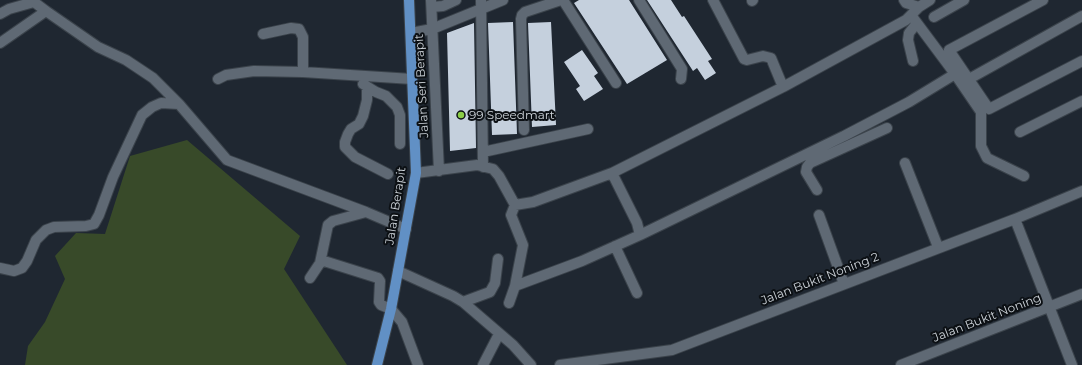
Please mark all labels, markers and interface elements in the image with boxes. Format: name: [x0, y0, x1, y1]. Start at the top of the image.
street label: Jalan Seri Berapit: [412, 34, 432, 138]
place label: 99 Speedmart: [469, 108, 555, 122]
marker: 99 Speedmart: [456, 110, 466, 120]
street label: Jalan Berapit: [383, 166, 409, 246]
street label: Jalan Bukit Noning 2: [759, 250, 881, 308]
street label: Jalan Bukit Noning: [931, 291, 1043, 345]

